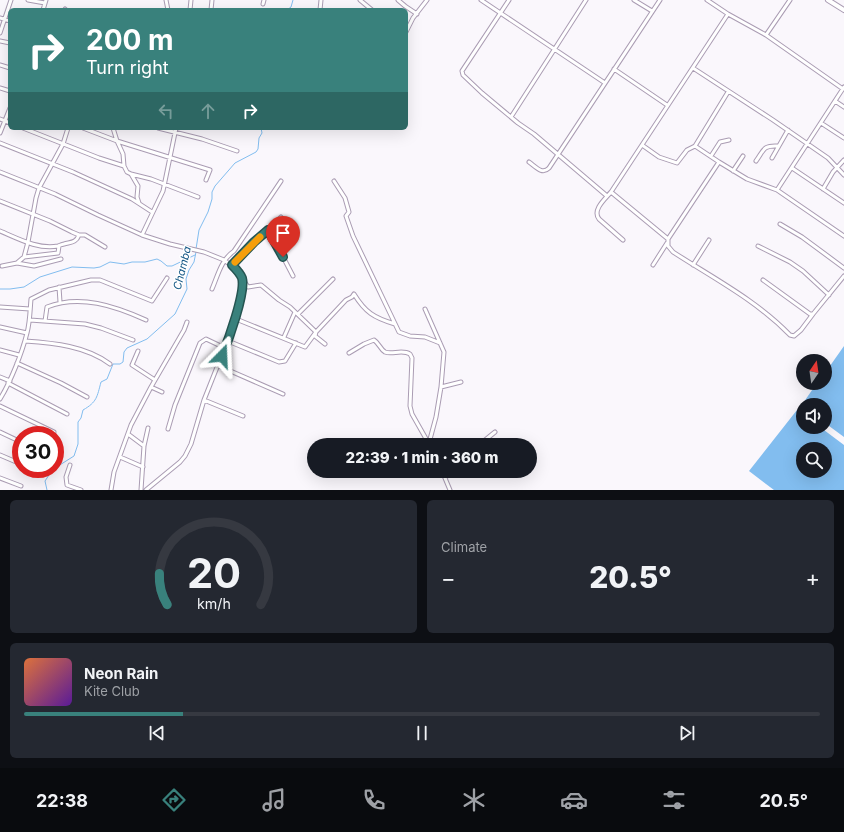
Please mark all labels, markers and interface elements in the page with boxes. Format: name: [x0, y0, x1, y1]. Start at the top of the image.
text: 200 m: [86, 23, 174, 57]
icon: right: [20, 24, 72, 76]
text: Turn right: [86, 57, 169, 78]
icon: left: [155, 100, 177, 122]
icon: ahead: [197, 100, 219, 122]
icon: right: [239, 100, 261, 122]
pin: [266, 216, 300, 257]
icon: arrive: [272, 222, 294, 244]
water label: Chamba: [170, 245, 194, 291]
position arrow: [201, 335, 243, 377]
north arrow: [796, 354, 832, 390]
map controls: [796, 354, 832, 478]
button: sound: [796, 398, 832, 434]
speed limit sign: 30: [12, 426, 64, 478]
button: search: [796, 442, 832, 478]
text: 22:39 · 1 min · 360 m: [346, 448, 498, 467]
text: Climate: [441, 539, 487, 555]
text: 20: [186, 547, 241, 597]
text: 20.5°: [589, 559, 672, 595]
text: −: [441, 565, 456, 591]
text: +: [805, 565, 820, 591]
text: km/h: [197, 594, 230, 611]
text: Neon Rain: [84, 664, 158, 683]
text: Kite Club: [84, 683, 140, 699]
icon: previous: [146, 722, 168, 744]
icon: pause: [411, 722, 433, 744]
icon: next: [676, 722, 698, 744]
icon: directions: [160, 786, 188, 814]
icon: music: [260, 786, 288, 814]
icon: phone: [360, 786, 388, 814]
icon: climate: [460, 786, 488, 814]
icon: car: [560, 786, 588, 814]
icon: filters: [660, 786, 688, 814]
text: 22:38: [36, 790, 88, 811]
text: 20.5°: [759, 790, 808, 811]

